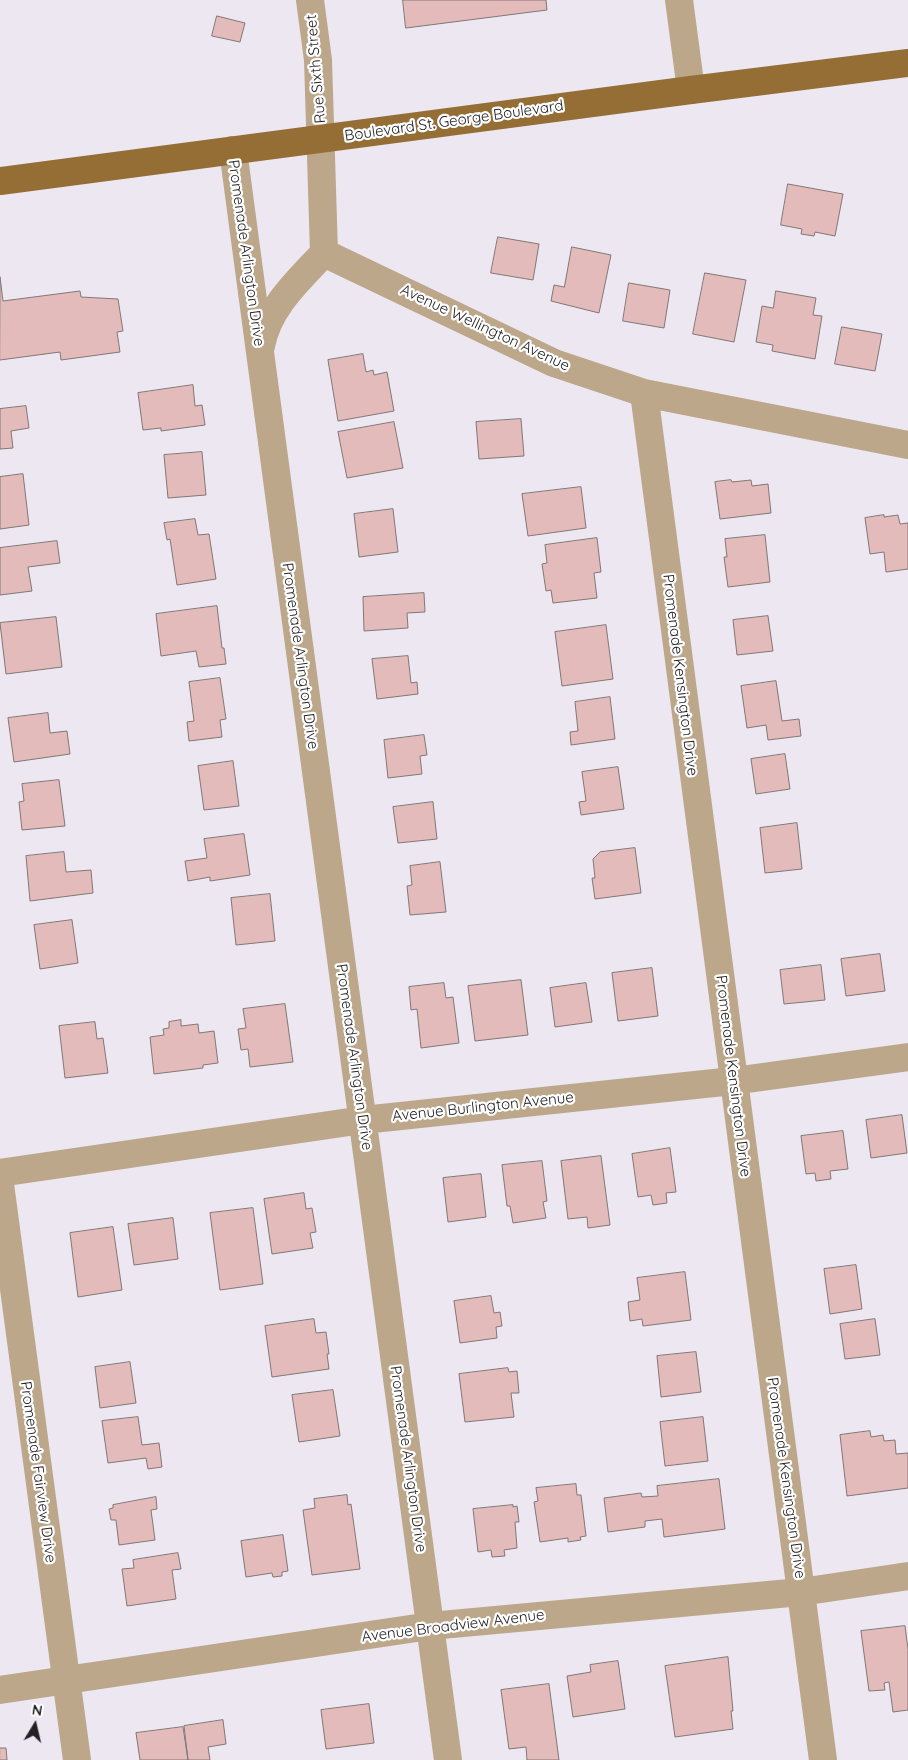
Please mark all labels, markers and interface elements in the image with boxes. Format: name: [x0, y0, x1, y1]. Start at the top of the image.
street label: Rue Sixth Street: [302, 14, 330, 124]
street label: Boulevard St. George Boulevard: [343, 97, 565, 145]
street label: Promenade Arlington Drive: [224, 159, 268, 347]
street label: Avenue Wellington Avenue: [398, 281, 572, 375]
street label: Promenade Arlington Drive: [278, 562, 322, 750]
street label: Promenade Kensington Drive: [659, 573, 701, 777]
street label: Promenade Arlington Drive: [332, 963, 376, 1151]
street label: Promenade Kensington Drive: [712, 974, 754, 1178]
street label: Avenue Burlington Avenue: [391, 1089, 575, 1125]
street label: Promenade Arlington Drive: [386, 1365, 430, 1553]
street label: Promenade Kensington Drive: [763, 1376, 809, 1580]
street label: Promenade Fairview Drive: [16, 1380, 60, 1564]
street label: Avenue Broadview Avenue: [361, 1606, 545, 1646]
north arrow: [10, 1700, 60, 1750]
text: N: [31, 1700, 44, 1720]

